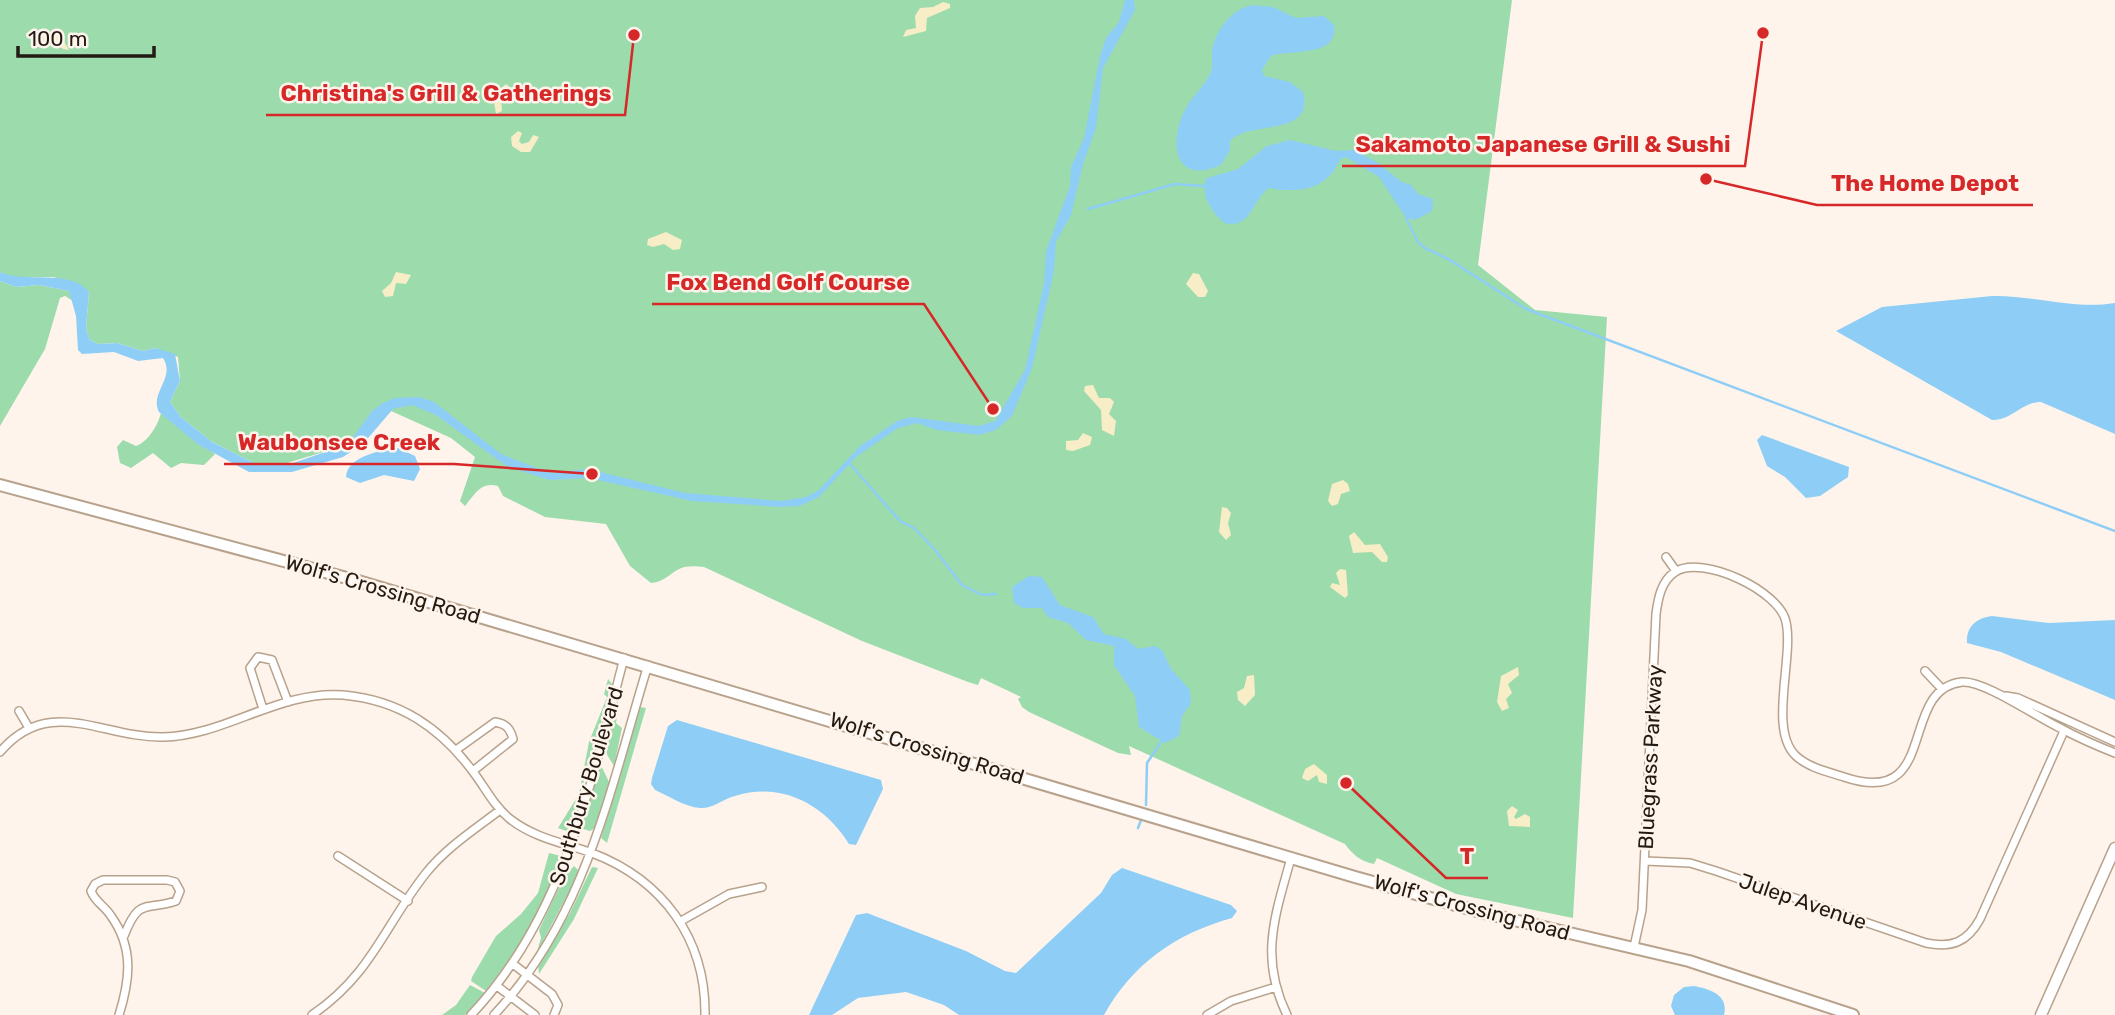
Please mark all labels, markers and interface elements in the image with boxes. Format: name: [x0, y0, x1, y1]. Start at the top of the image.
scale bar: [18, 14, 154, 58]
text: 100 m: [28, 26, 87, 51]
callout: Christina's Grill & Gatherings: [266, 71, 625, 115]
text: Christina's Grill & Gatherings: [281, 79, 612, 107]
callout: Sakamoto Japanese Grill & Sushi: [1342, 122, 1745, 166]
text: Sakamoto Japanese Grill & Sushi: [1356, 130, 1730, 158]
callout: The Home Depot: [1817, 161, 2033, 205]
text: The Home Depot: [1831, 169, 2019, 197]
callout: Fox Bend Golf Course: [652, 260, 924, 304]
text: Fox Bend Golf Course: [666, 268, 910, 296]
callout: Waubonsee Creek: [224, 420, 454, 464]
text: Waubonsee Creek: [238, 428, 441, 456]
street label: Wolf's Crossing Road: [282, 549, 484, 629]
street label: Bluegrass Parkway: [1633, 663, 1667, 850]
street label: Southbury Boulevard: [544, 684, 628, 888]
street label: Wolf's Crossing Road: [827, 706, 1027, 790]
callout: T: [1446, 834, 1488, 878]
text: T: [1460, 842, 1474, 870]
street label: Julep Avenue: [1736, 867, 1870, 935]
street label: Wolf's Crossing Road: [1371, 869, 1573, 945]

